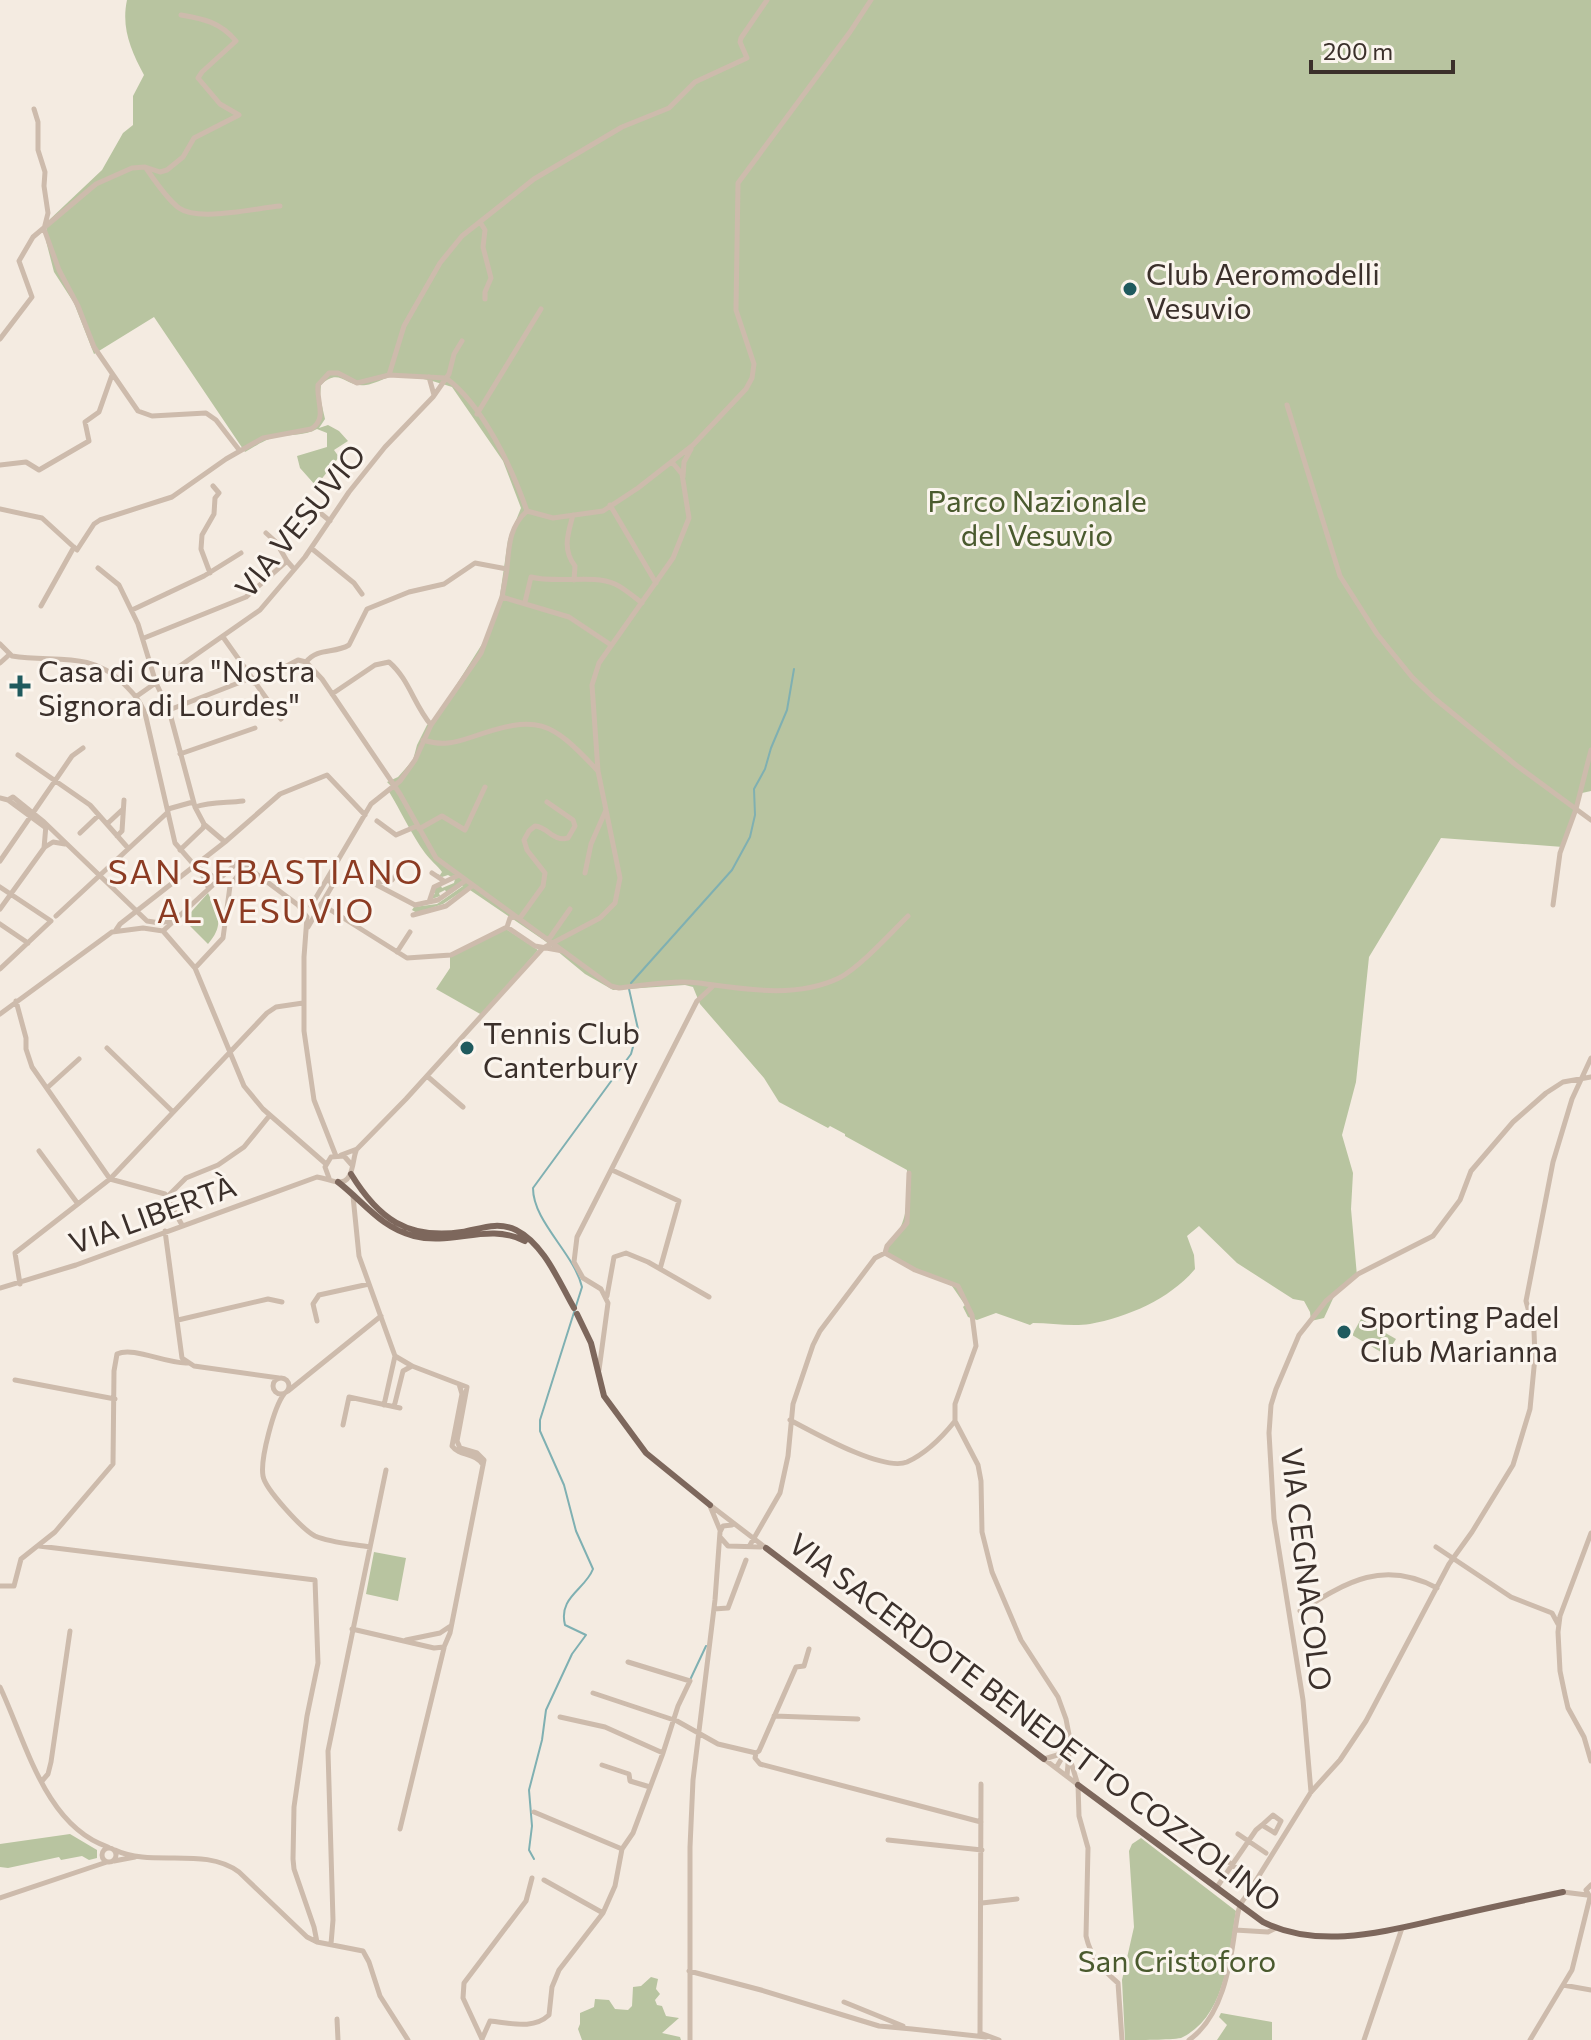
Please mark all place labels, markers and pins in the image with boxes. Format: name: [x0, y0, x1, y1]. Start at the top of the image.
place label: Club Aeromodelli Vesuvio: [1146, 254, 1380, 325]
marker: Club Aeromodelli Vesuvio: [1121, 280, 1139, 298]
place label: Casa di Cura "Nostra Signora di Lourdes": [38, 651, 315, 722]
marker: Casa di Cura "Nostra Signora di Lourdes": [9, 675, 31, 697]
place label: Tennis Club Canterbury: [483, 1013, 640, 1084]
marker: Tennis Club Canterbury: [458, 1039, 476, 1057]
place label: Sporting Padel Club Marianna: [1360, 1297, 1560, 1368]
marker: Sporting Padel Club Marianna: [1335, 1323, 1353, 1341]

